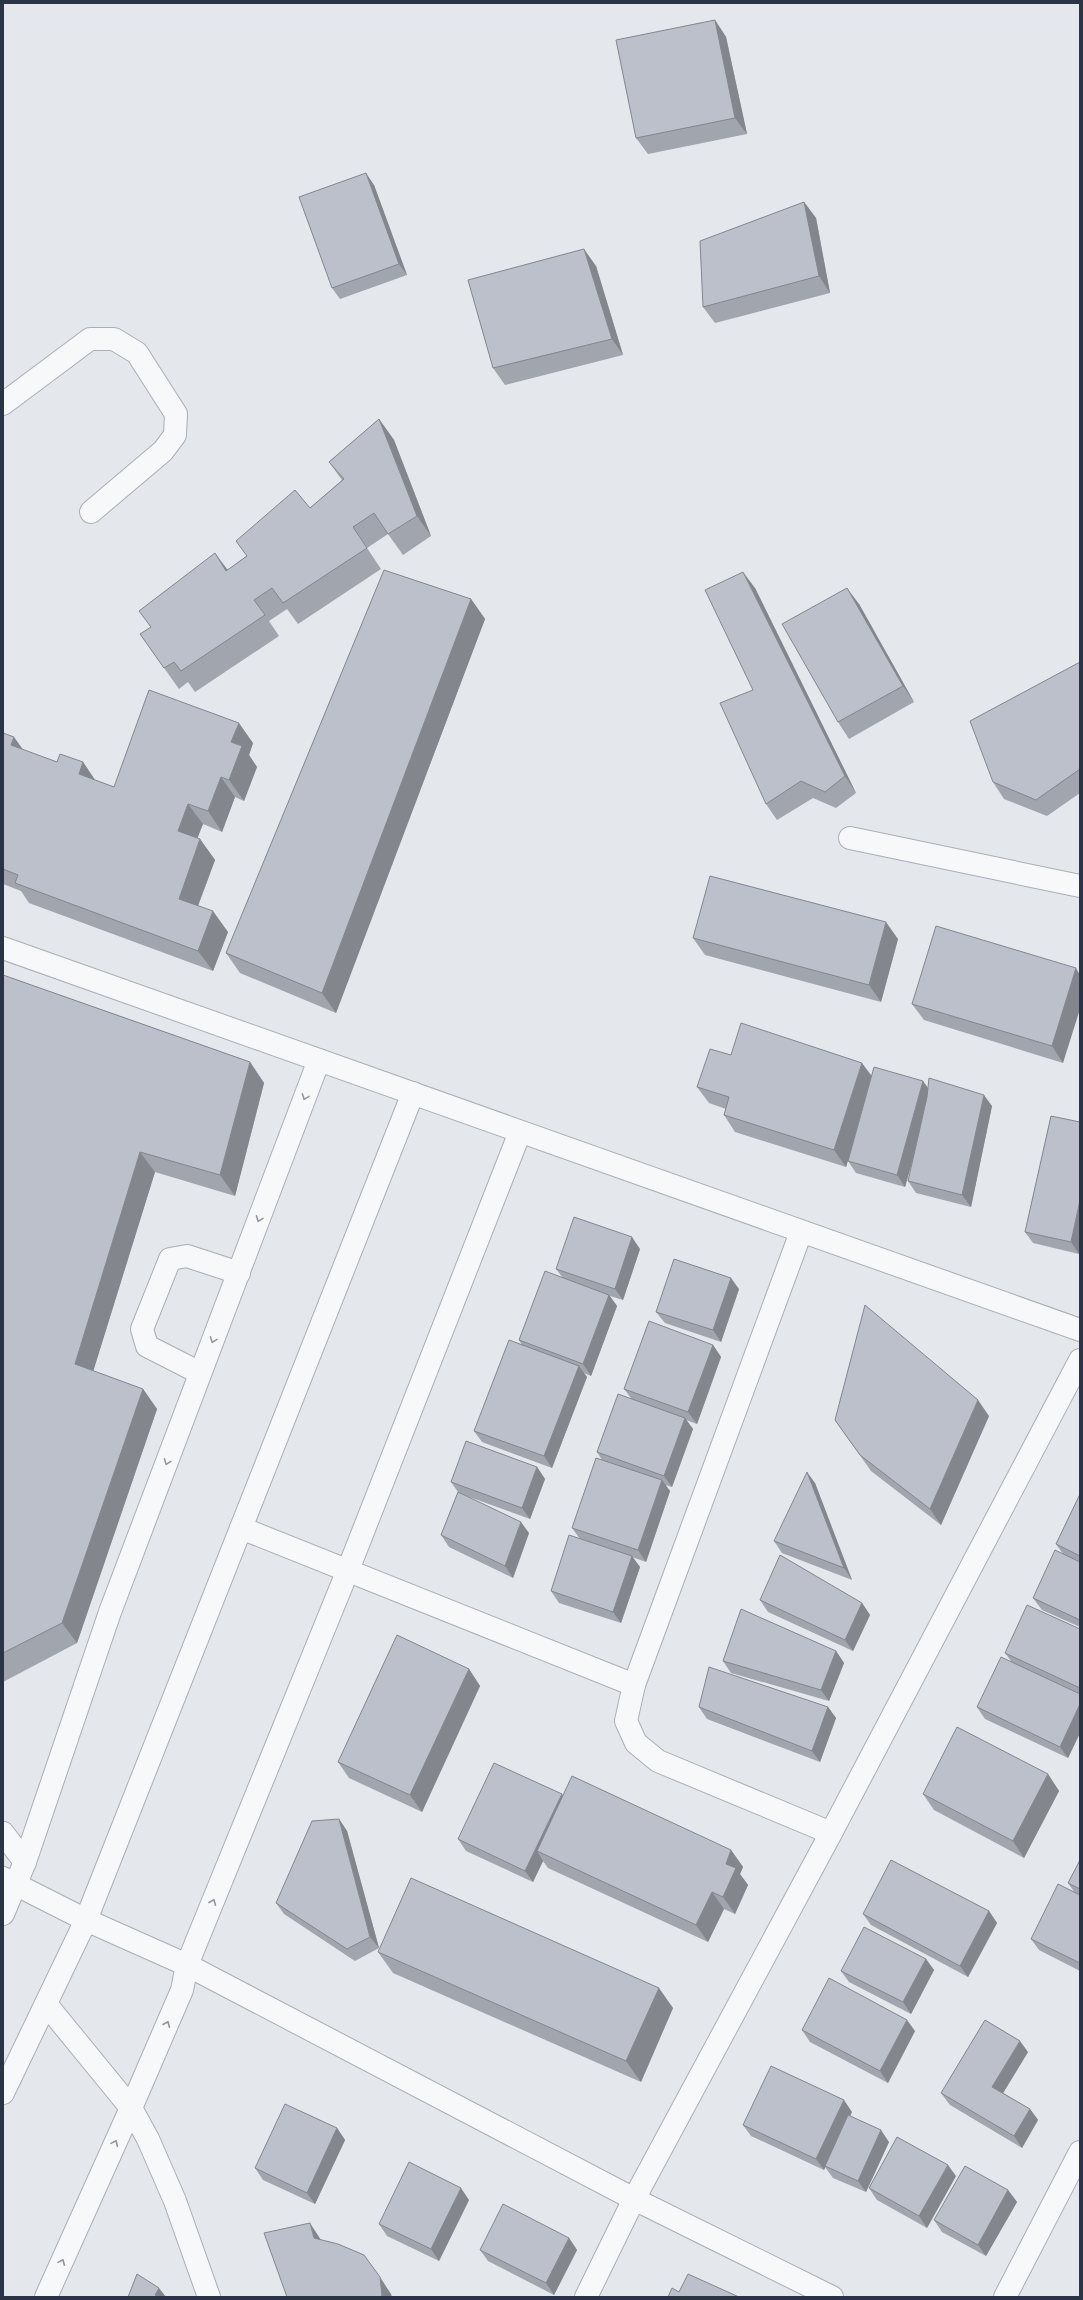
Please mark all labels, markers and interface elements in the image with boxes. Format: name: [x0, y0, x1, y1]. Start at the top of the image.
one-way arrow: [301, 1093, 310, 1100]
one-way arrow: [256, 1215, 264, 1222]
one-way arrow: [210, 1337, 218, 1344]
one-way arrow: [163, 1458, 171, 1465]
one-way arrow: [208, 1899, 216, 1906]
one-way arrow: [162, 2020, 170, 2028]
one-way arrow: [110, 2140, 118, 2147]
one-way arrow: [57, 2258, 65, 2266]

